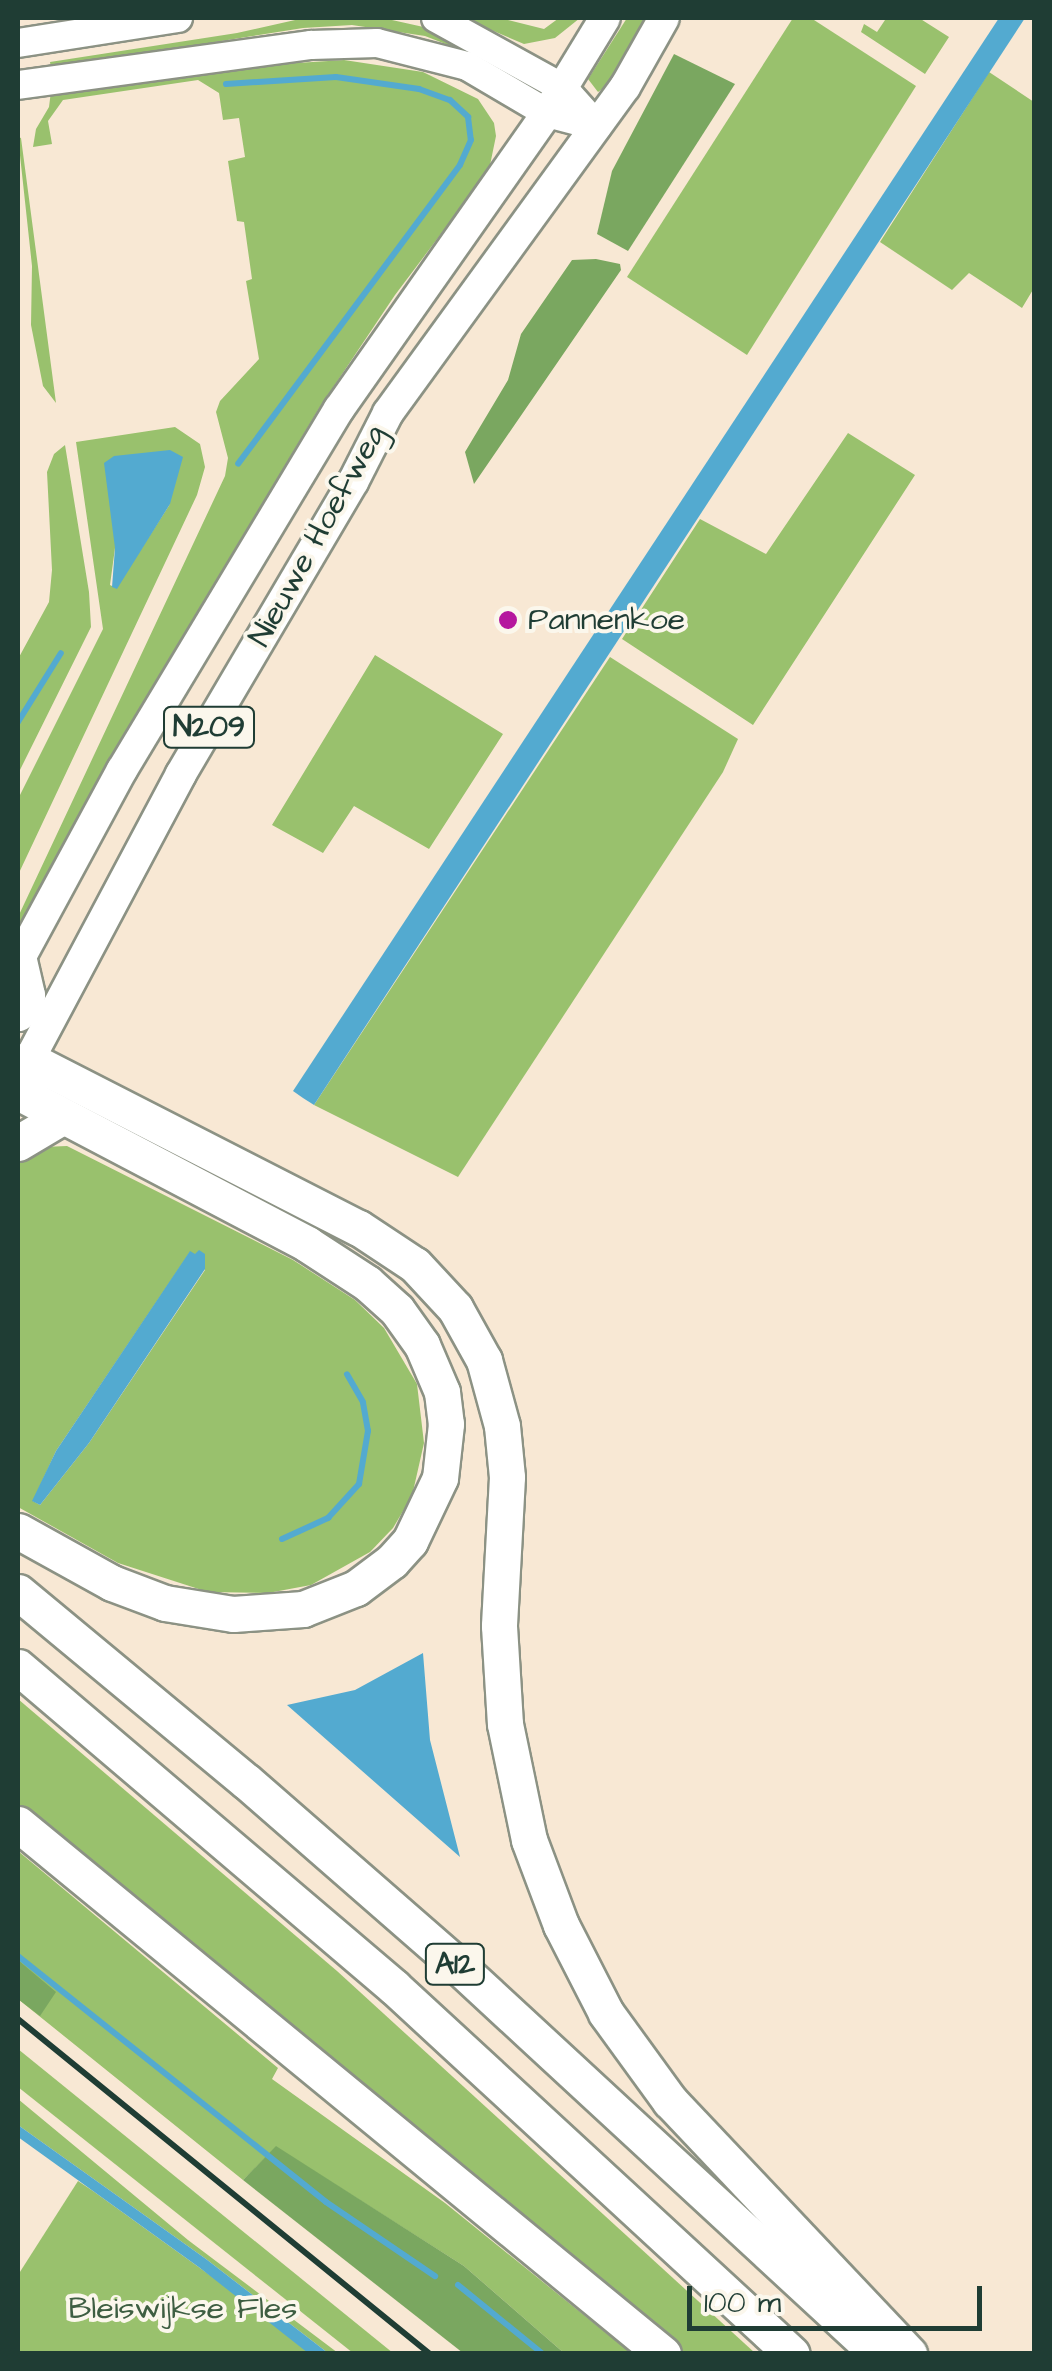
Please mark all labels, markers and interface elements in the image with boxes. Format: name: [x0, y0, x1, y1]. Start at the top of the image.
street label: Nieuwe Hoefweg: [241, 418, 395, 654]
place label: Pannenkoe: [528, 601, 685, 639]
marker: Pannenkoe: [497, 609, 519, 631]
road number: N209: [162, 702, 256, 752]
road number: A12: [422, 1939, 488, 1989]
scale bar: [692, 2266, 987, 2328]
text: 100 m: [704, 2282, 781, 2324]
park label: Bleiswijkse Fles: [69, 2290, 297, 2328]

